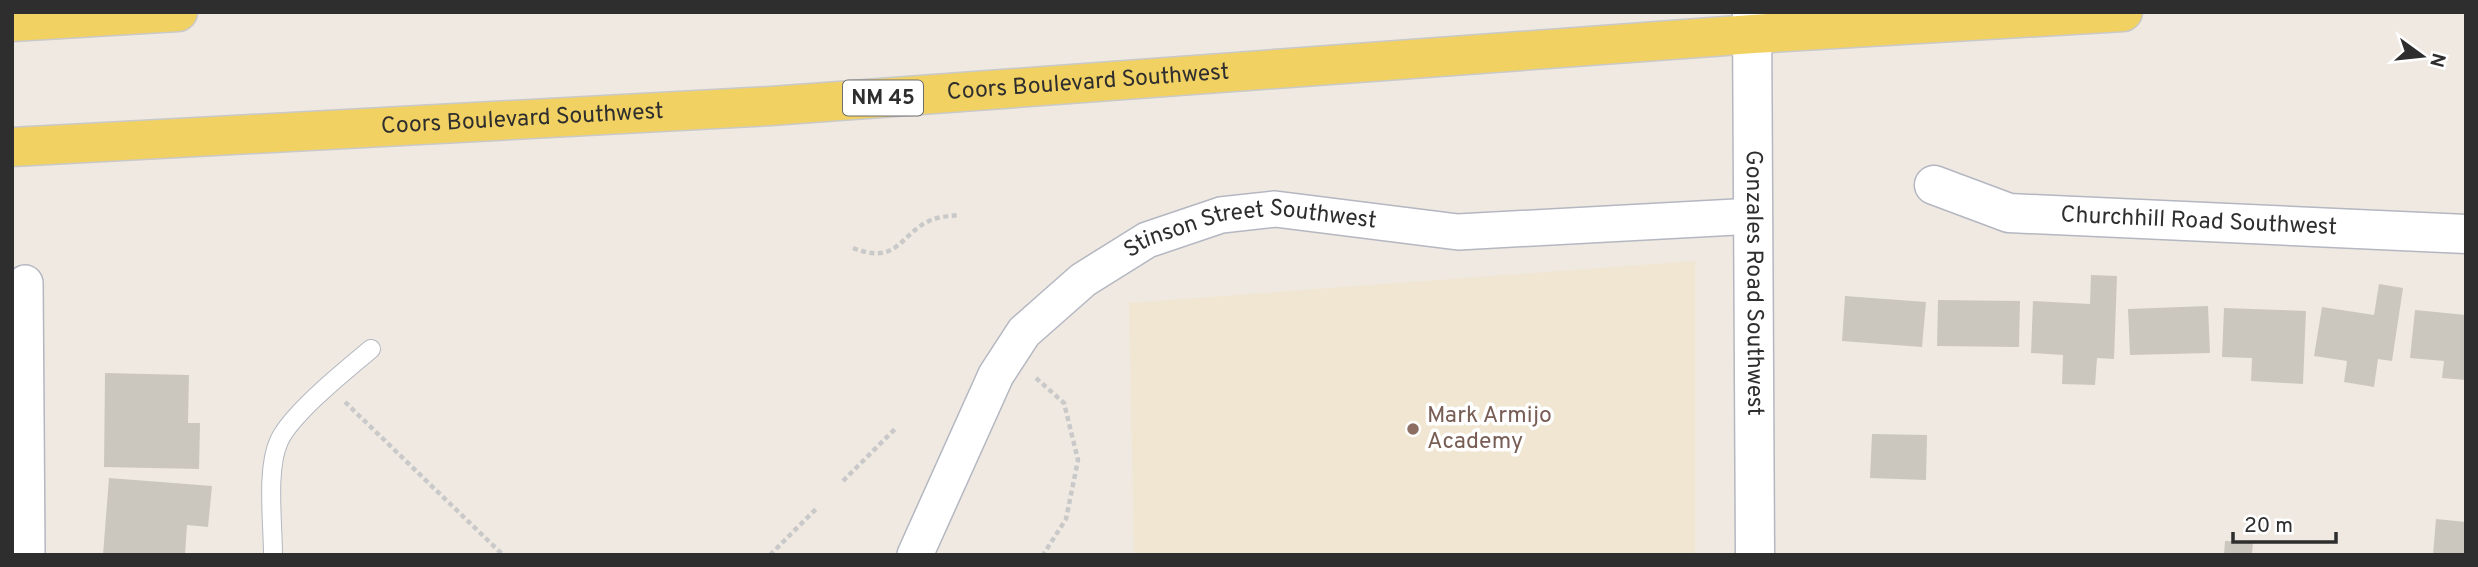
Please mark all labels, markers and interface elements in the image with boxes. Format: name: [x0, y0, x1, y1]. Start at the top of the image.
north arrow: [2387, 21, 2457, 91]
text: N: [2423, 50, 2450, 70]
street label: Coors Boulevard Southwest: [946, 58, 1230, 108]
road number: NM 45: [843, 80, 923, 116]
street label: Coors Boulevard Southwest: [380, 97, 664, 142]
street label: Gonzales Road Southwest: [1738, 150, 1769, 416]
street label: Stinson Street Southwest: [1119, 194, 1378, 265]
street label: Churchhill Road Southwest: [2060, 201, 2338, 243]
place label: Mark Armijo Academy: [1427, 402, 1552, 457]
marker: Mark Armijo Academy: [1405, 421, 1421, 437]
scale bar: [2233, 500, 2336, 544]
text: 20 m: [2244, 513, 2293, 540]

